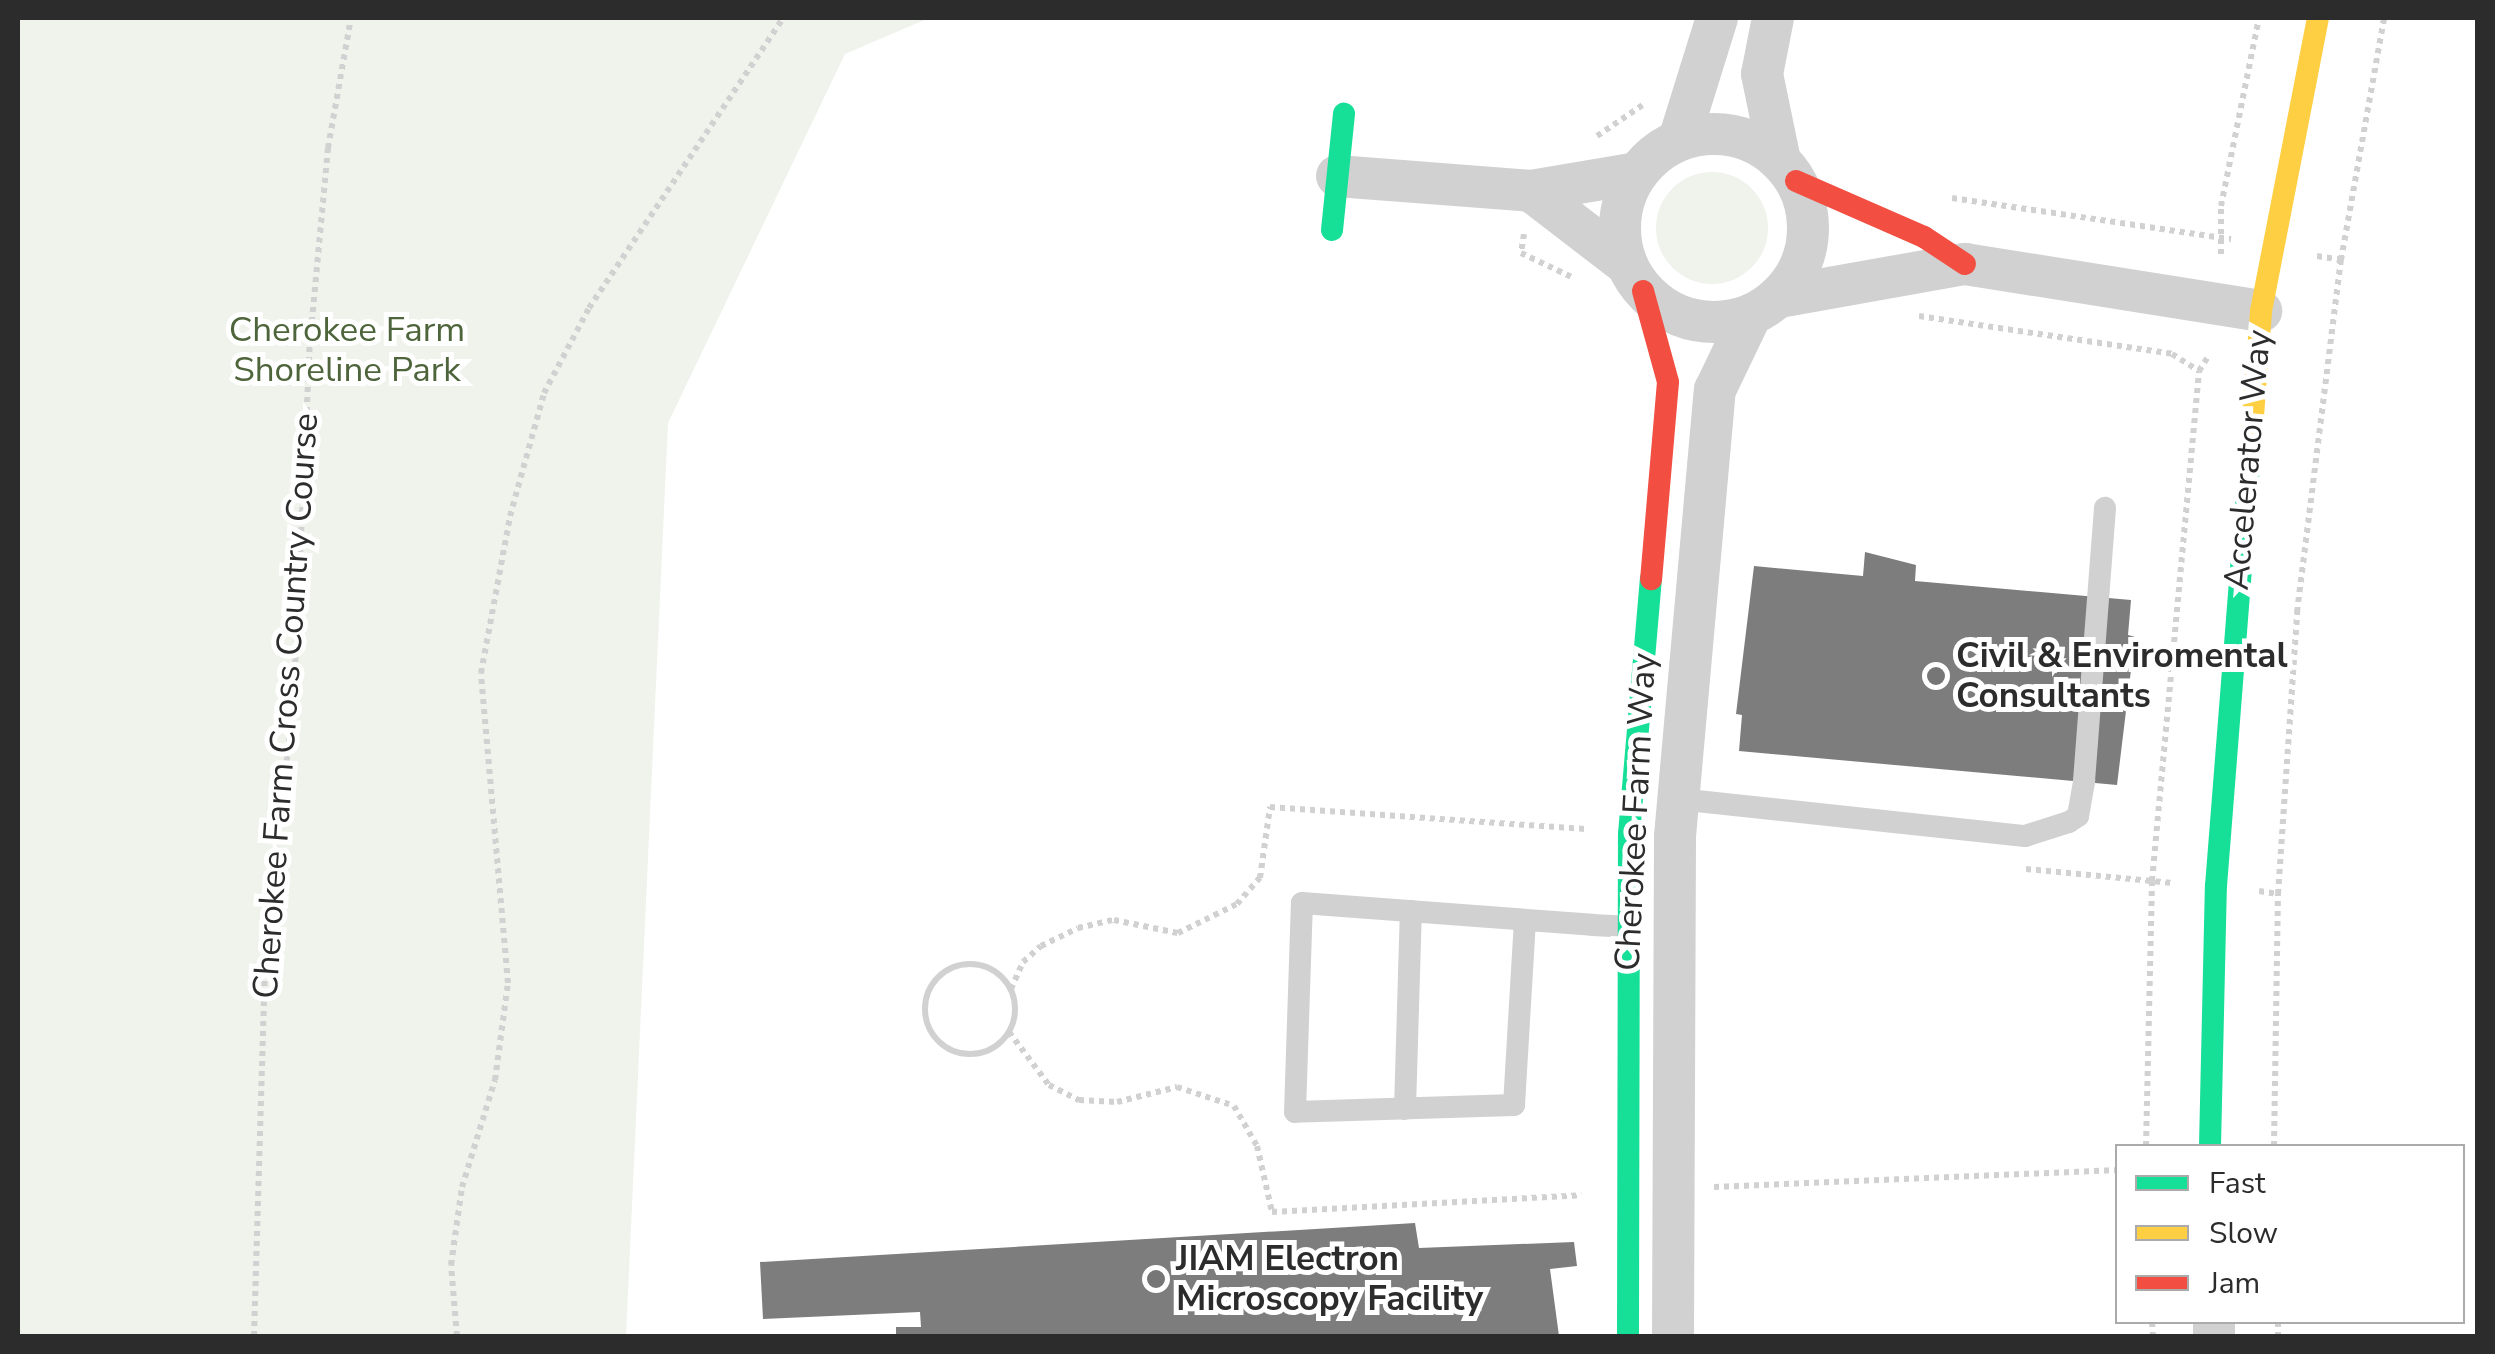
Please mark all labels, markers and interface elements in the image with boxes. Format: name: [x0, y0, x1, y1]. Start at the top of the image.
park label: Cherokee Farm Shoreline Park: [229, 309, 465, 391]
street label: Accelerator Way: [2216, 328, 2280, 592]
street label: Cherokee Farm Cross Country Course: [245, 412, 327, 1000]
place label: Civil & Enviromental Consultants: [1956, 635, 2288, 717]
street label: Cherokee Farm Way: [1607, 652, 1665, 972]
marker: Civil & Enviromental Consultants: [1925, 665, 1947, 687]
legend: [2115, 1144, 2465, 1324]
text: Fast: [2209, 1163, 2266, 1204]
text: Slow: [2209, 1213, 2278, 1254]
place label: JIAM Electron Microscopy Facility: [1176, 1238, 1483, 1320]
text: Jam: [2209, 1263, 2260, 1304]
marker: JIAM Electron Microscopy Facility: [1145, 1268, 1167, 1290]

